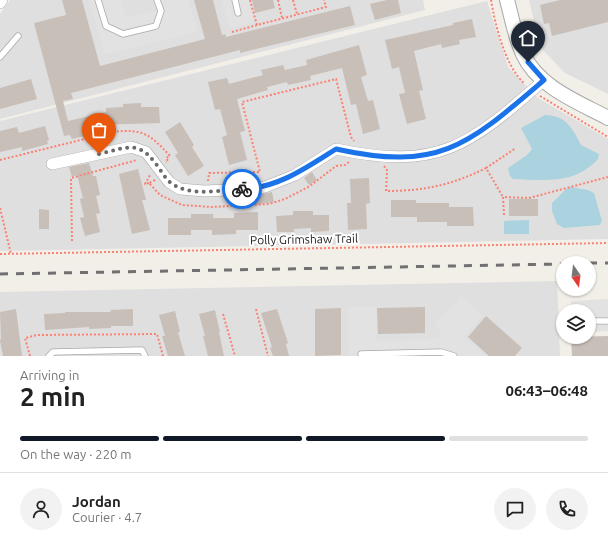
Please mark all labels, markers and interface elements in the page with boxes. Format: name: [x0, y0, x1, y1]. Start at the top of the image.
pin: [511, 21, 545, 62]
icon: home: [517, 27, 539, 49]
pin: [82, 113, 116, 154]
icon: bag: [88, 119, 110, 141]
courier: [222, 169, 262, 209]
icon: bike: [231, 178, 253, 200]
street label: Polly Grimshaw Trail: [250, 232, 358, 246]
north arrow: [556, 256, 596, 296]
map controls: [556, 256, 596, 344]
button: layers: [556, 304, 596, 344]
text: Arriving in: [20, 368, 79, 382]
text: 2 min: [20, 382, 86, 411]
text: 06:43–06:48: [505, 382, 588, 399]
text: On the way · 220 m: [20, 447, 132, 461]
button: person: [20, 488, 62, 530]
button: chat: [494, 488, 536, 530]
button: phone: [546, 488, 588, 530]
text: Jordan: [72, 493, 121, 510]
text: Courier · 4.7: [72, 510, 142, 524]

